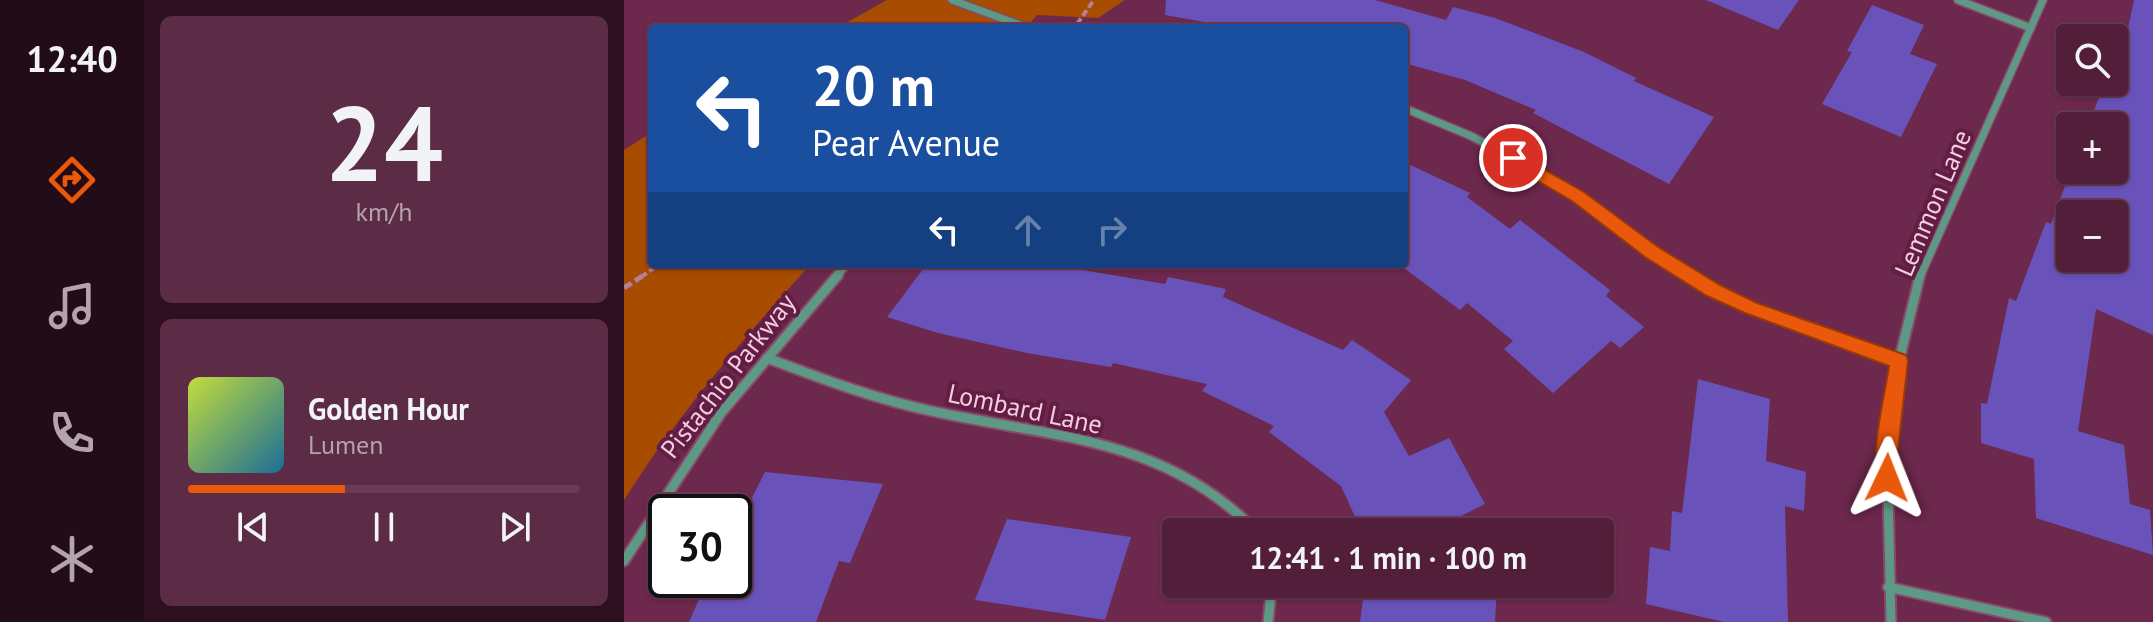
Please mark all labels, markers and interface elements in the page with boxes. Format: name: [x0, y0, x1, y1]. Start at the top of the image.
map controls: [2056, 24, 2128, 272]
button: search: [2056, 24, 2128, 96]
text: 12:40: [26, 35, 118, 82]
text: 20 m: [812, 49, 935, 121]
icon: left: [680, 56, 784, 160]
text: 24: [325, 75, 443, 210]
button: +: [2056, 112, 2128, 184]
text: Pear Avenue: [812, 119, 1000, 166]
pin: [1479, 124, 1547, 192]
street label: Lemmon Lane: [1887, 125, 1978, 281]
icon: arrive: [1491, 136, 1535, 180]
icon: directions: [44, 152, 100, 208]
text: km/h: [356, 195, 413, 228]
button: −: [2056, 200, 2128, 272]
icon: left: [922, 208, 966, 252]
icon: ahead: [1006, 208, 1050, 252]
icon: right: [1090, 208, 1134, 252]
icon: music: [44, 278, 100, 334]
street label: Pistachio Parkway: [653, 287, 802, 465]
street label: Lombard Lane: [945, 376, 1105, 441]
text: Golden Hour: [308, 389, 469, 428]
icon: phone: [44, 405, 100, 461]
text: Lumen: [308, 428, 383, 461]
position arrow: [1845, 436, 1929, 520]
speed limit sign: 30: [648, 494, 752, 598]
icon: previous: [231, 505, 275, 549]
icon: pause: [362, 505, 406, 549]
icon: next: [493, 505, 537, 549]
icon: climate: [44, 531, 100, 587]
text: 12:41 · 1 min · 100 m: [1249, 538, 1527, 577]

